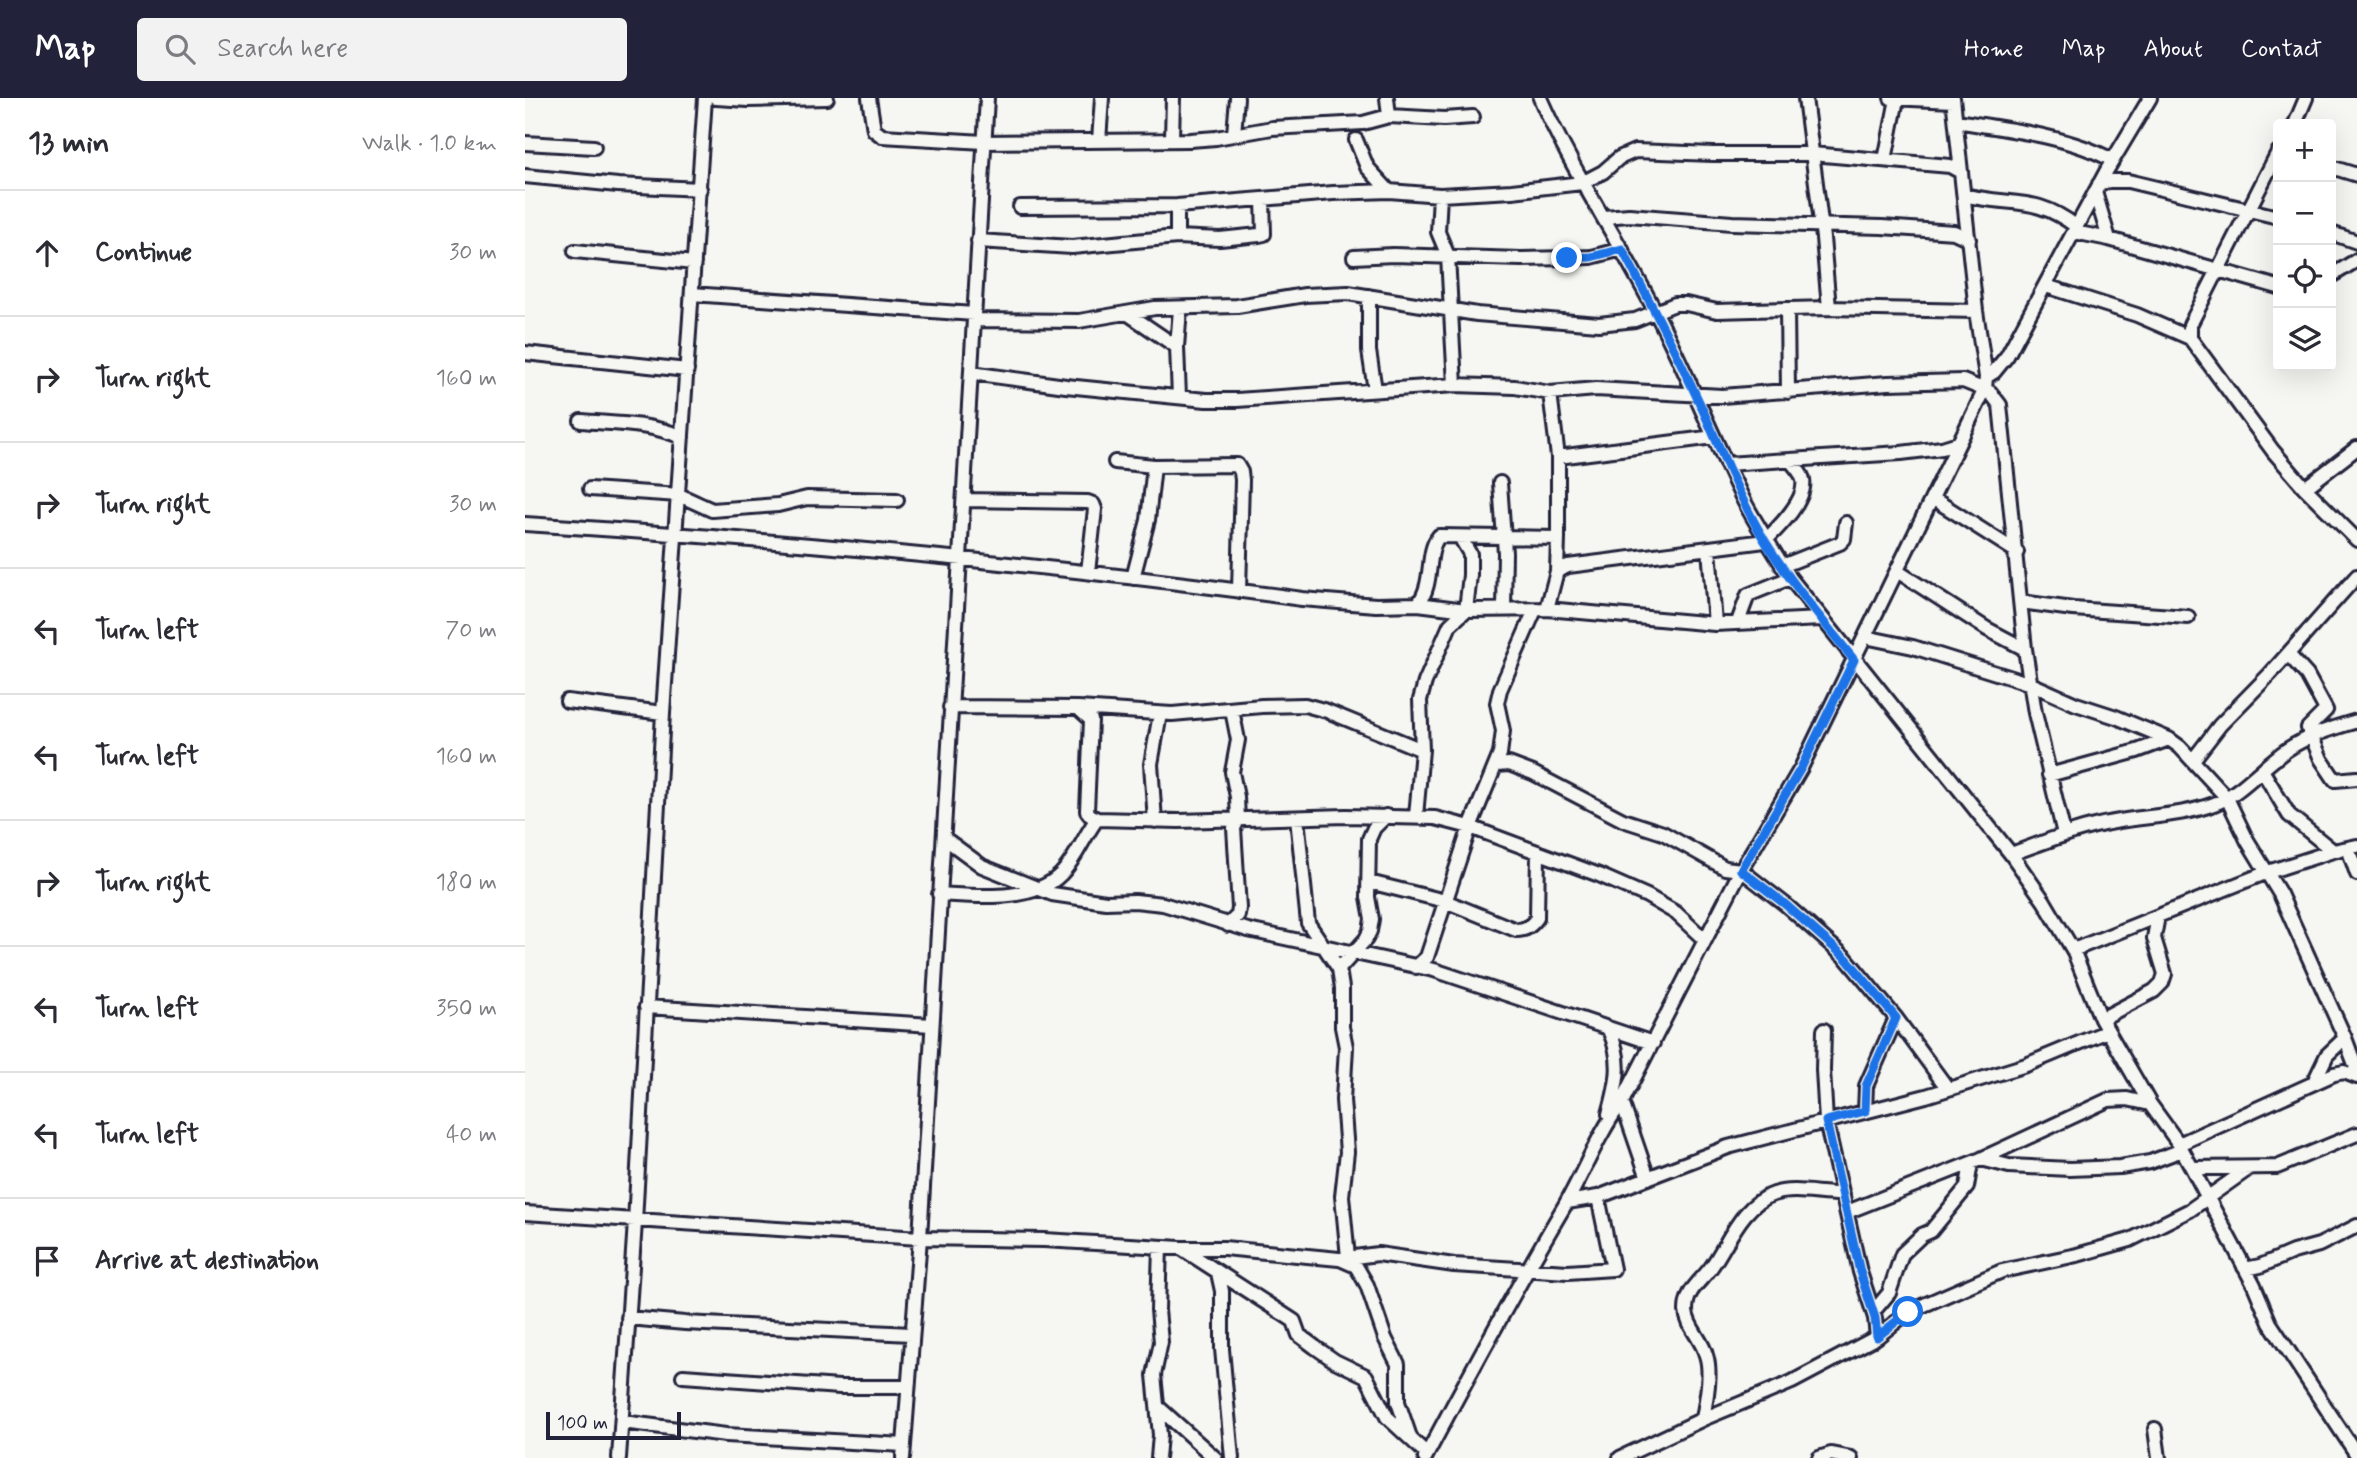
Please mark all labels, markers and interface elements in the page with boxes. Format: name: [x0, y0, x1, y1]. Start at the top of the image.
search box: [137, 18, 627, 81]
text: Map: [35, 27, 95, 71]
icon: search: [161, 30, 199, 68]
text: Search here: [217, 32, 348, 66]
text: Home: [1964, 34, 2024, 65]
text: Map: [2062, 34, 2106, 65]
text: About: [2144, 34, 2203, 65]
text: Contact: [2241, 34, 2322, 65]
map controls: [2273, 119, 2336, 371]
button: +: [2273, 119, 2336, 182]
text: 13 min: [28, 124, 110, 163]
text: Walk · 1.0 km: [362, 129, 497, 159]
button: −: [2273, 182, 2336, 245]
icon: ahead: [28, 234, 66, 272]
text: Continue: [95, 236, 192, 270]
text: 30 m: [449, 238, 497, 268]
route end: [1551, 242, 1582, 273]
button: locate: [2273, 245, 2336, 308]
button: layers: [2273, 308, 2336, 371]
icon: right: [28, 360, 66, 398]
text: Turn right: [95, 362, 211, 396]
text: 160 m: [436, 364, 497, 394]
icon: right: [28, 486, 66, 524]
text: Turn right: [95, 488, 211, 522]
text: 30 m: [449, 490, 497, 520]
icon: left: [28, 612, 66, 650]
text: Turn left: [95, 614, 199, 648]
text: 70 m: [445, 616, 497, 646]
icon: left: [28, 738, 66, 776]
text: Turn left: [95, 740, 199, 774]
text: 160 m: [436, 742, 497, 772]
icon: right: [28, 864, 66, 902]
text: Turn right: [95, 866, 211, 900]
text: 180 m: [436, 868, 497, 898]
icon: left: [28, 990, 66, 1028]
text: Turn left: [95, 992, 199, 1026]
text: 350 m: [436, 994, 497, 1024]
icon: left: [28, 1116, 66, 1154]
text: Turn left: [95, 1118, 199, 1152]
text: 40 m: [446, 1120, 497, 1150]
icon: arrive: [28, 1242, 66, 1280]
text: Arrive at destination: [95, 1244, 319, 1278]
route start: [1892, 1296, 1923, 1327]
scale bar: [546, 1409, 681, 1441]
text: 100 m: [557, 1411, 608, 1436]

